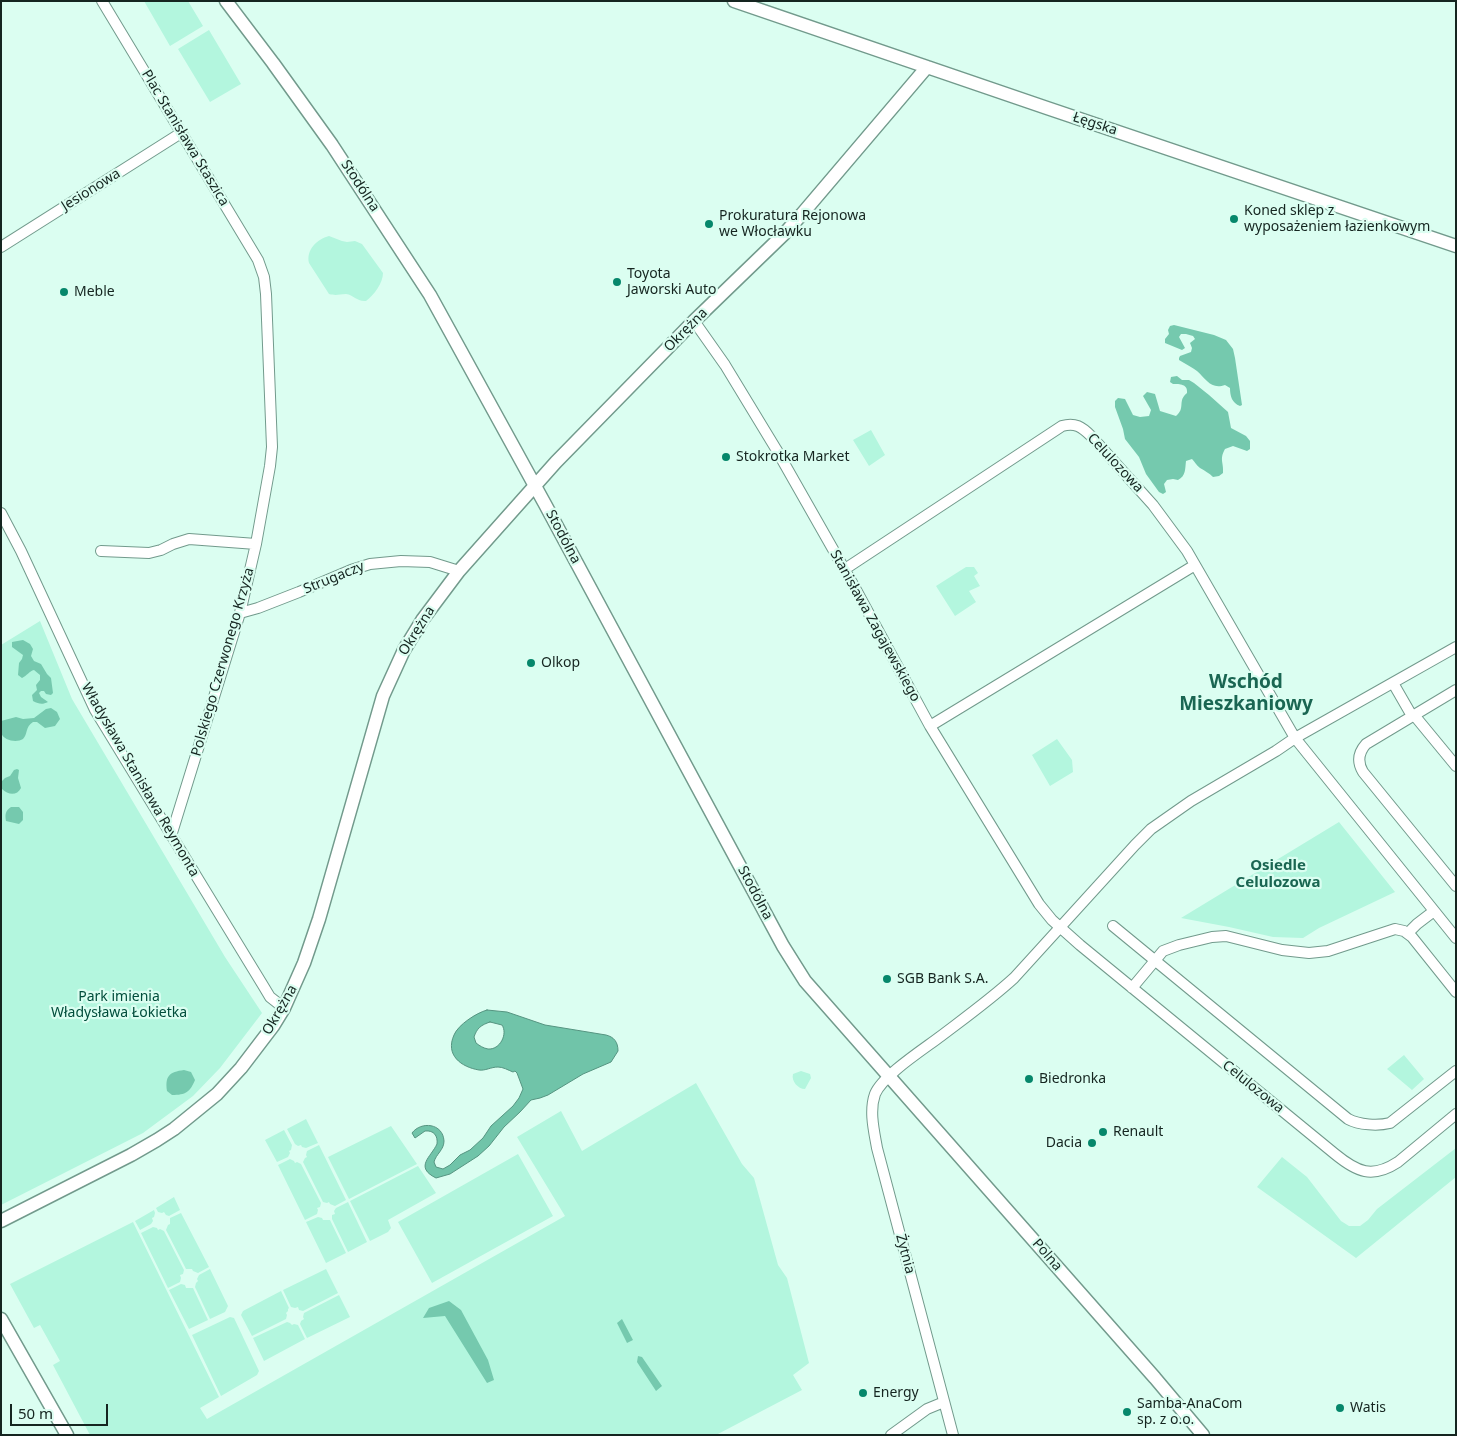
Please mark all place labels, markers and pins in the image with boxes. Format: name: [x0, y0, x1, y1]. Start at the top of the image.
place label: Koned sklep z wyposażeniem łazienkowym: [1244, 203, 1430, 236]
place label: Prokuratura Rejonowa we Włocławku: [719, 208, 866, 240]
marker: Koned sklep z wyposażeniem łazienkowym: [1228, 213, 1240, 225]
marker: Prokuratura Rejonowa we Włocławku: [703, 218, 715, 230]
place label: Toyota Jaworski Auto: [627, 266, 716, 298]
marker: Toyota Jaworski Auto: [611, 276, 623, 288]
place label: Meble: [74, 284, 115, 300]
marker: Meble: [58, 286, 70, 298]
place label: Stokrotka Market: [736, 449, 849, 465]
marker: Stokrotka Market: [720, 451, 732, 463]
place label: Olkop: [541, 655, 580, 671]
marker: Olkop: [525, 657, 537, 669]
place label: SGB Bank S.A.: [897, 971, 988, 987]
marker: SGB Bank S.A.: [881, 973, 893, 985]
place label: Biedronka: [1039, 1071, 1106, 1087]
marker: Biedronka: [1023, 1073, 1035, 1085]
place label: Renault: [1113, 1124, 1163, 1140]
marker: Renault: [1097, 1126, 1109, 1138]
place label: Dacia: [1046, 1135, 1082, 1151]
marker: Dacia: [1086, 1137, 1098, 1149]
place label: Energy: [873, 1385, 919, 1401]
marker: Energy: [857, 1387, 869, 1399]
place label: Samba-AnaCom sp. z o.o.: [1137, 1396, 1242, 1428]
place label: Watis: [1350, 1400, 1386, 1416]
marker: Watis: [1334, 1402, 1346, 1414]
marker: Samba-AnaCom sp. z o.o.: [1121, 1406, 1133, 1418]

